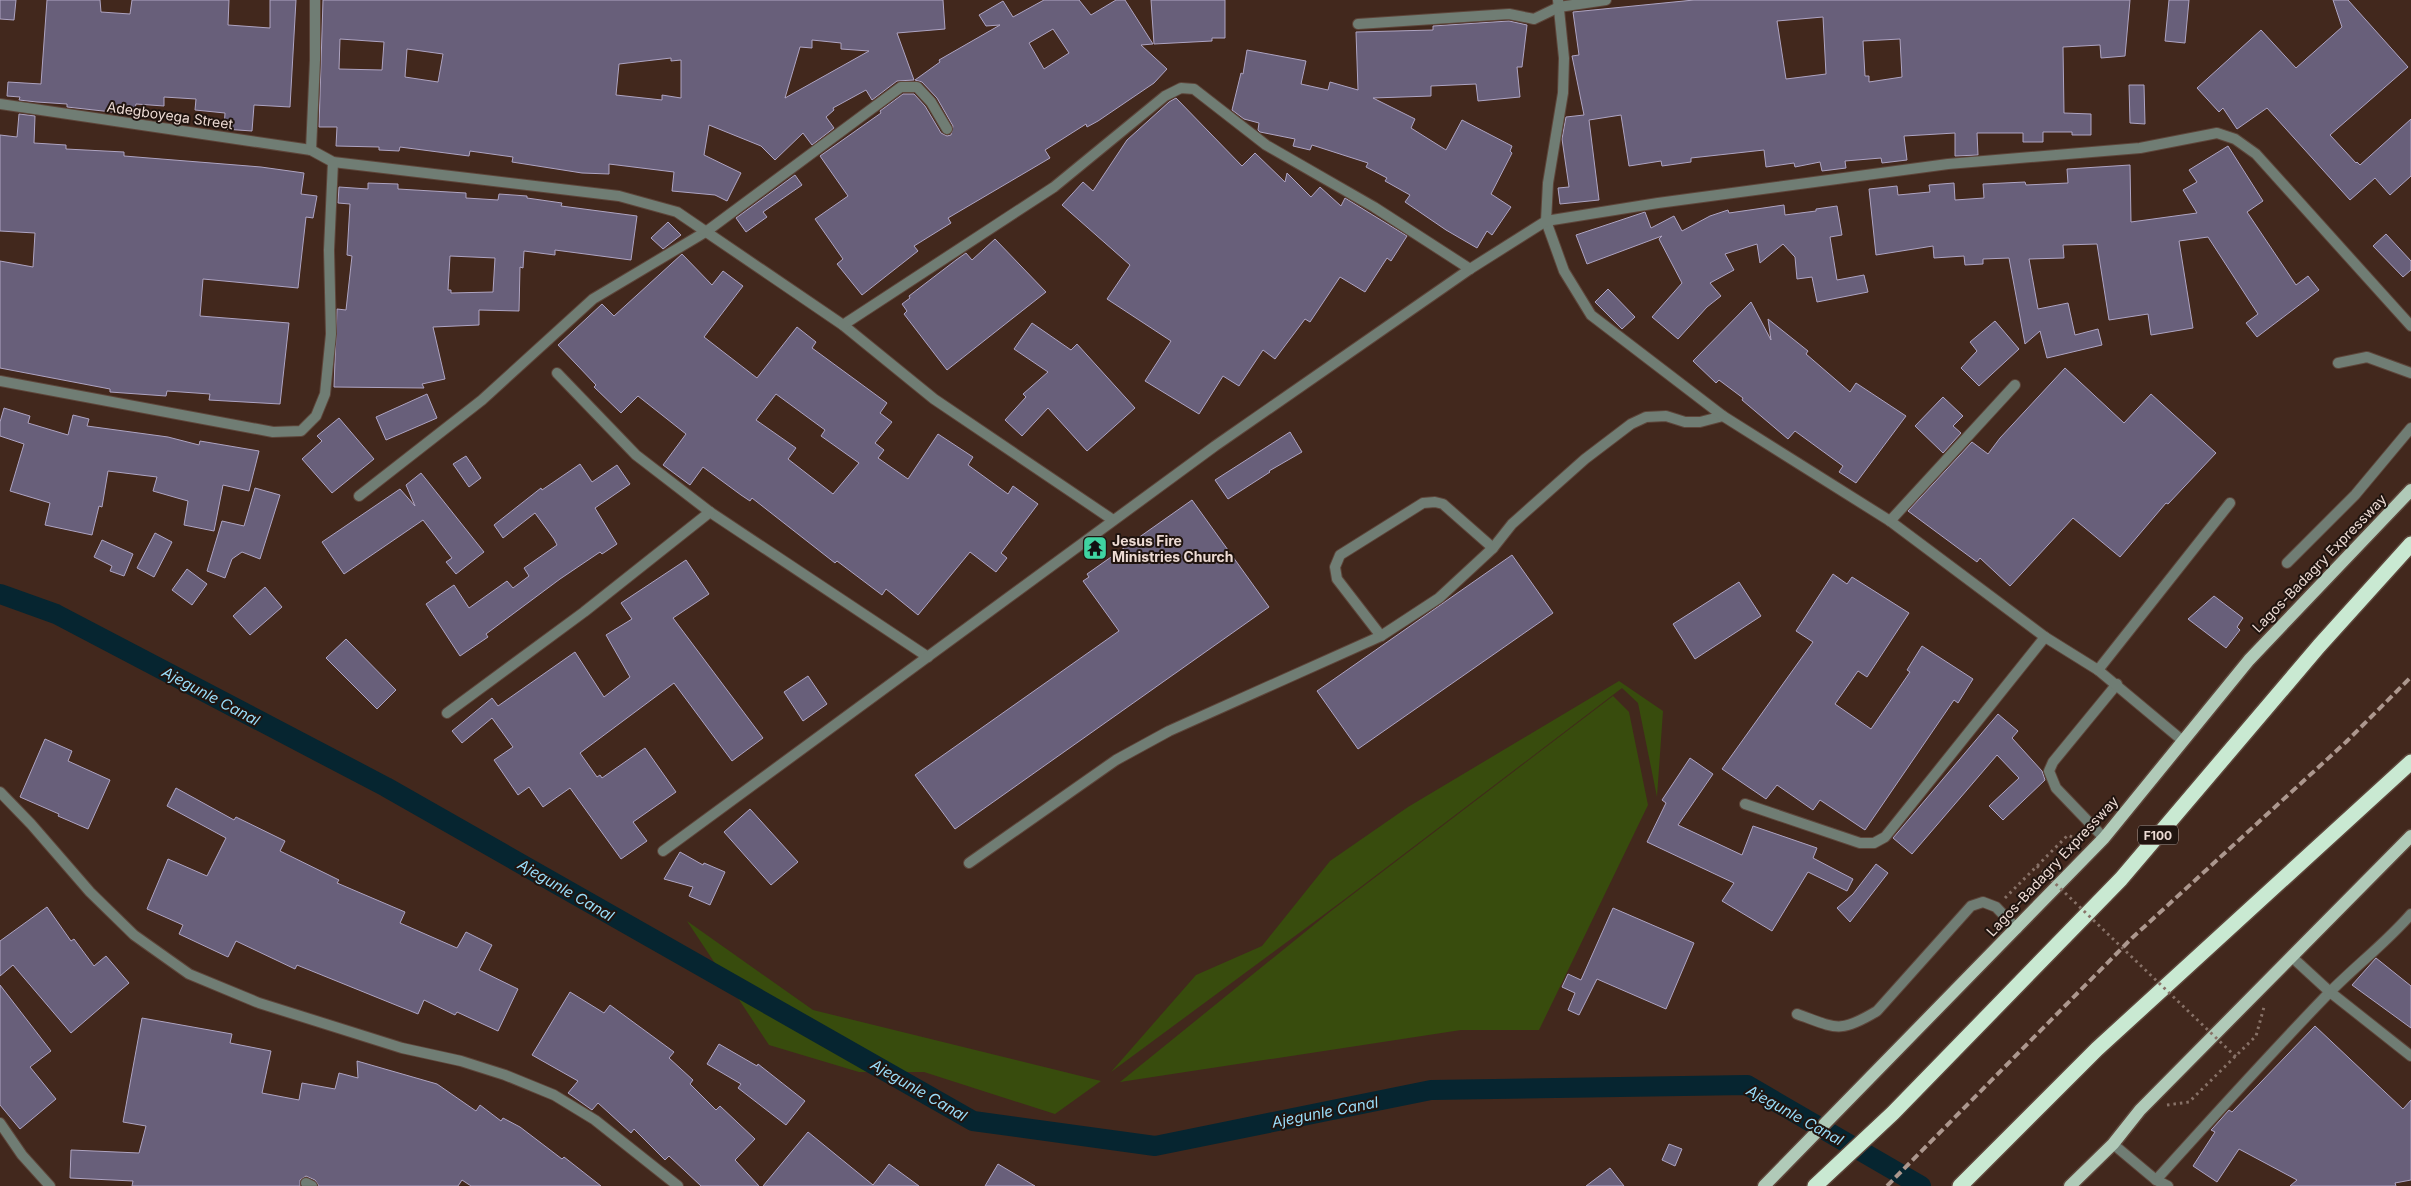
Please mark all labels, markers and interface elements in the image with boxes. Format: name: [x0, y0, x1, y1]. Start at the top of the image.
street label: Adegboyega Street: [106, 98, 235, 132]
street label: Lagos-Badagry Expressway: [2248, 490, 2390, 636]
place label: Jesus Fire Ministries Church: [1112, 532, 1234, 565]
temple icon: Jesus Fire Ministries Church: [1082, 535, 1108, 561]
water label: Ajegunle Canal: [158, 662, 263, 730]
street label: Lagos-Badagry Expressway: [1983, 792, 2122, 940]
road number: F100: [2138, 826, 2178, 844]
water label: Ajegunle Canal: [514, 854, 618, 925]
water label: Ajegunle Canal: [867, 1054, 971, 1125]
water label: Ajegunle Canal: [1742, 1080, 1847, 1150]
water label: Ajegunle Canal: [1269, 1092, 1380, 1132]

